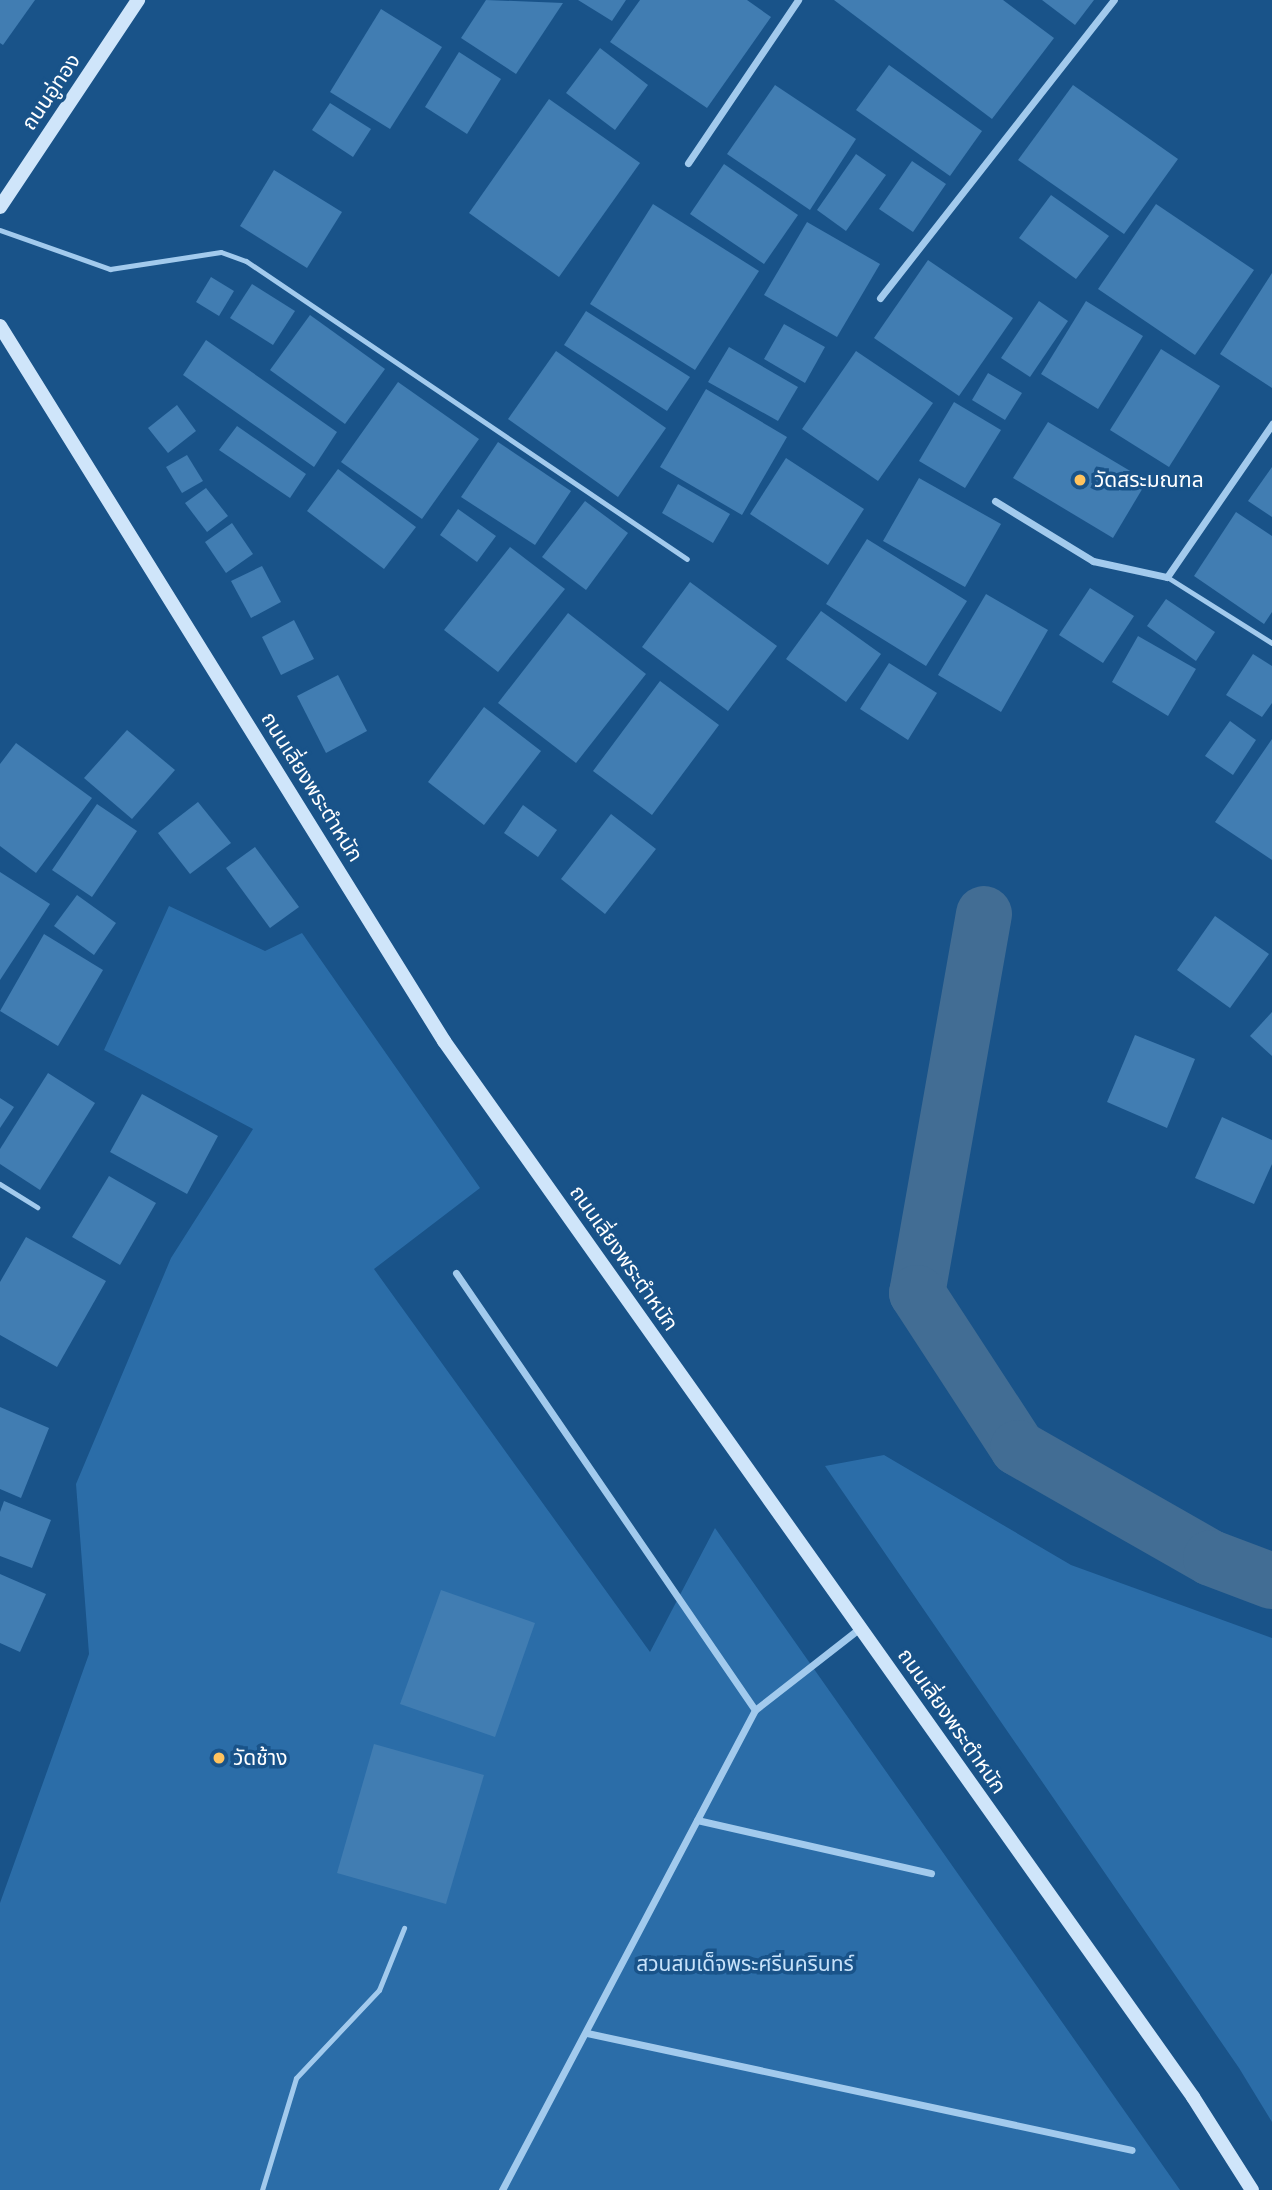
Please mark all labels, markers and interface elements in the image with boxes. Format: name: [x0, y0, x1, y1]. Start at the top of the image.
street label: ถนนอู่ทอง: [16, 49, 86, 135]
place label: วัดสระมณฑล: [1094, 467, 1204, 493]
marker: วัดสระมณฑล: [1072, 472, 1088, 488]
street label: ถนนเลี่ยงพระตำหนัก: [256, 708, 368, 866]
street label: ถนนเลี่ยงพระตำหนัก: [564, 1180, 684, 1336]
street label: ถนนเลี่ยงพระตำหนัก: [892, 1643, 1012, 1799]
place label: วัดช้าง: [233, 1745, 288, 1771]
marker: วัดช้าง: [211, 1750, 227, 1766]
park label: สวนสมเด็จพระศรีนครินทร์: [636, 1951, 854, 1977]

